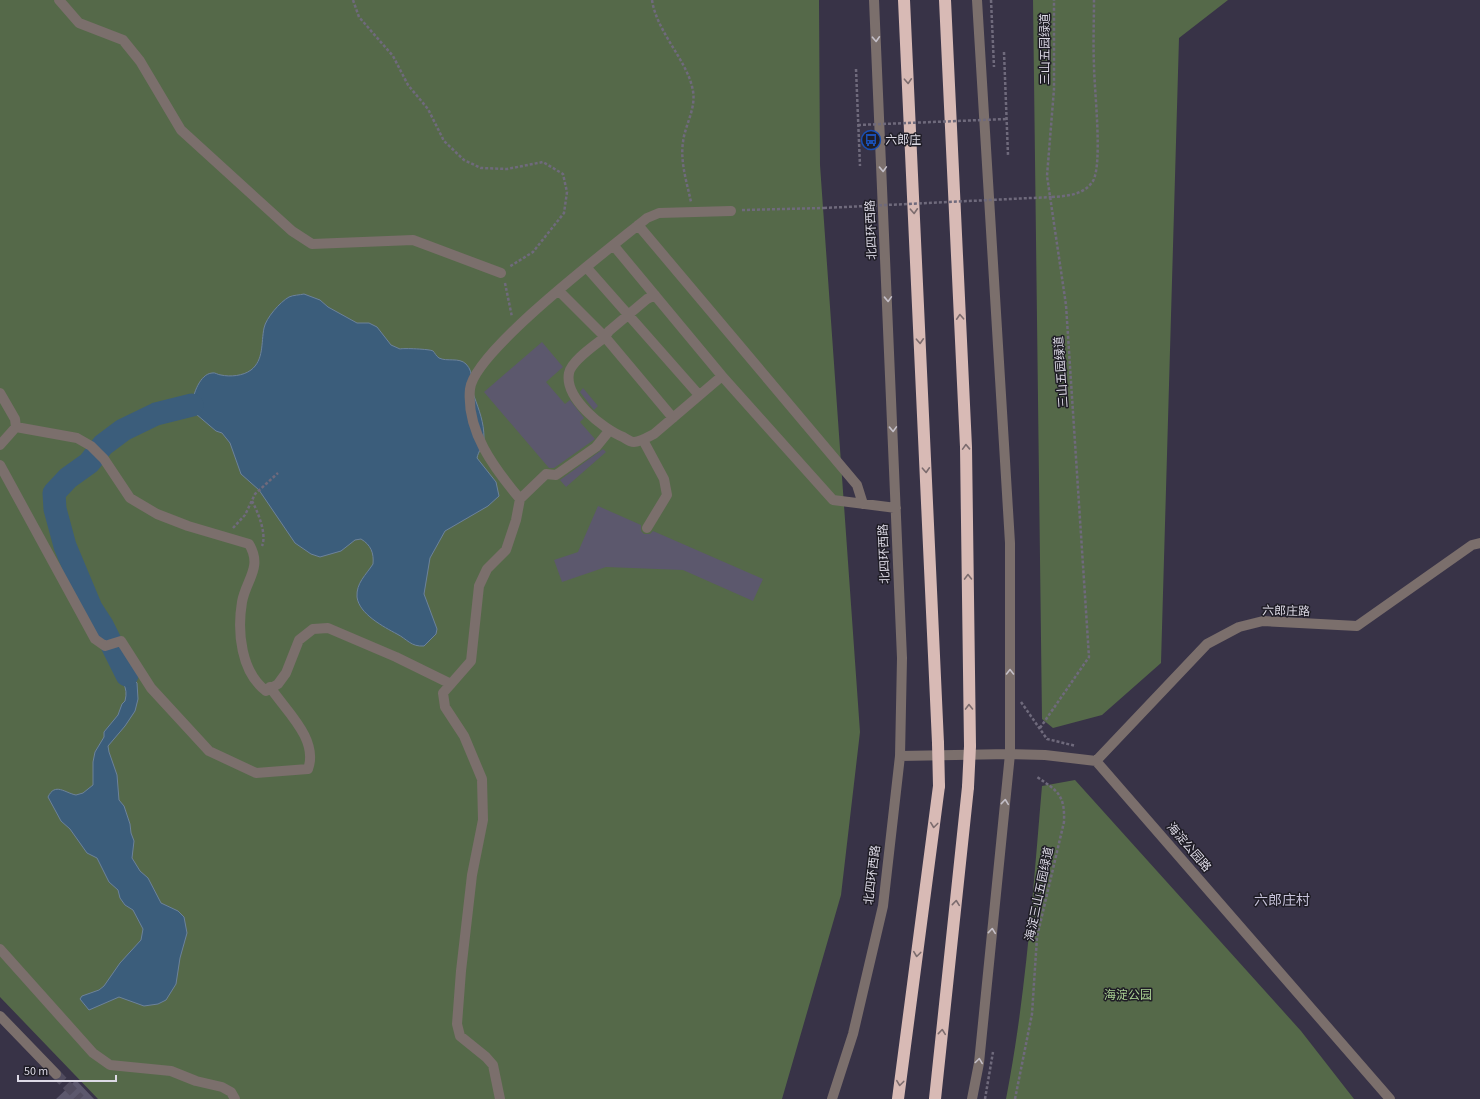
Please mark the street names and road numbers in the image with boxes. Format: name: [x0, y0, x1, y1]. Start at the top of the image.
street label: 三山五园绿道: [1037, 13, 1054, 85]
street label: 北四环西路: [862, 200, 881, 260]
street label: 三山五园绿道: [1051, 335, 1072, 408]
street label: 北四环西路: [875, 524, 894, 584]
street label: 六郎庄路: [1262, 603, 1310, 620]
street label: 海淀公园路: [1163, 819, 1215, 876]
street label: 北四环西路: [860, 844, 885, 906]
street label: 海淀三山五园绿道: [1021, 845, 1058, 943]

